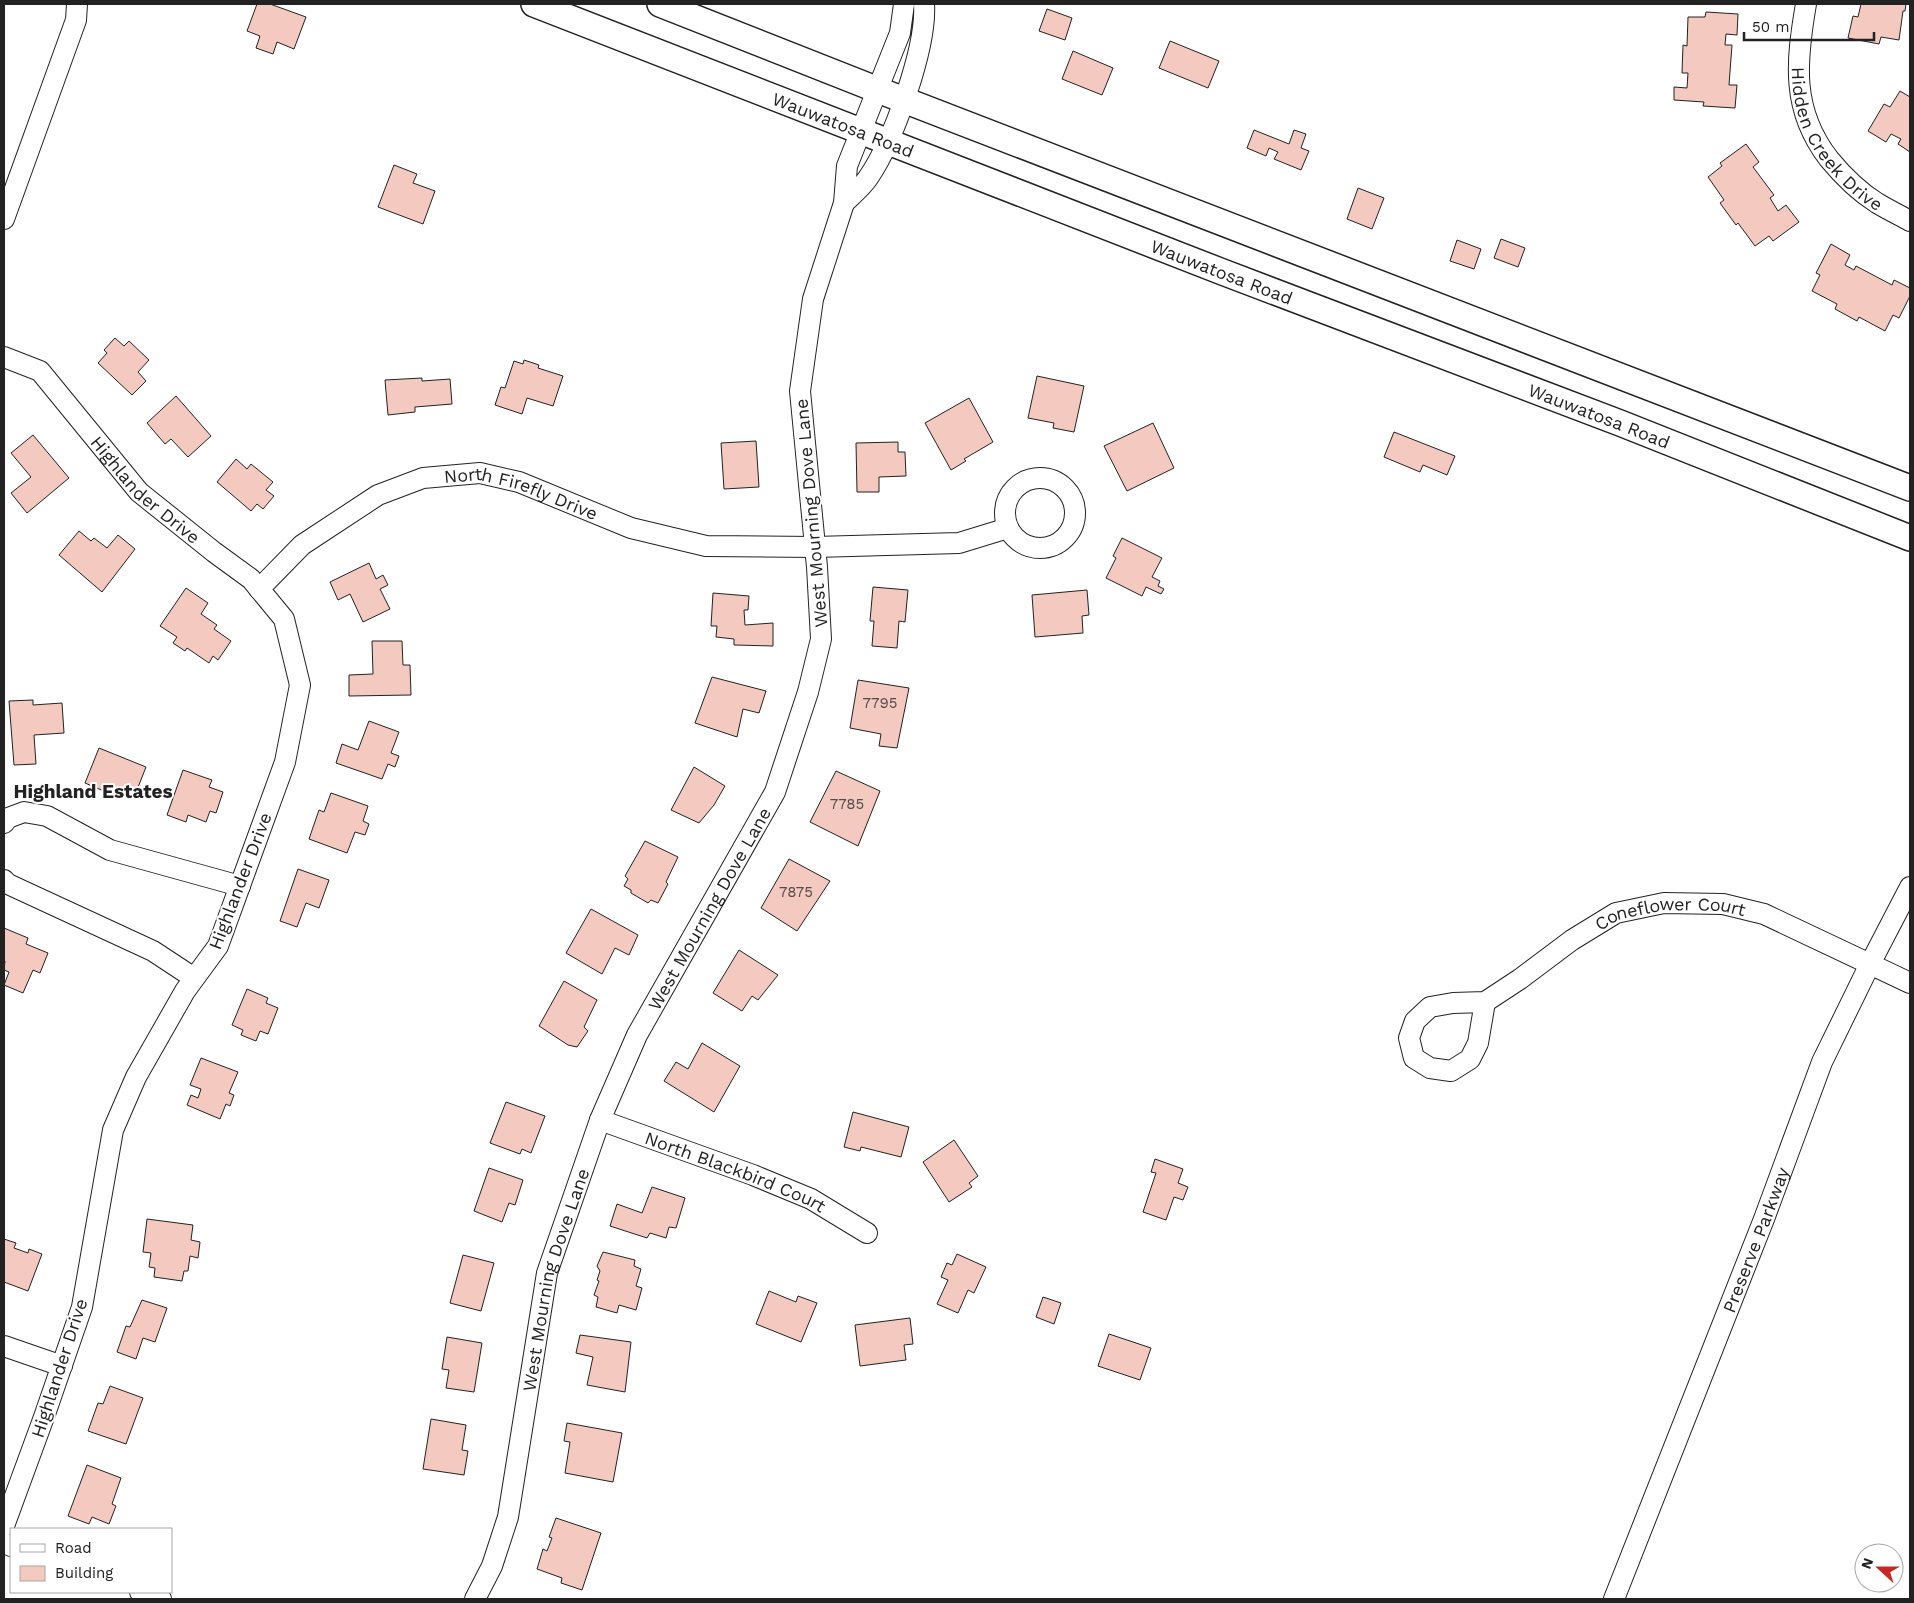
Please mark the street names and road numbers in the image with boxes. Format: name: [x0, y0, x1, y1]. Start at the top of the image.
street label: Hidden Creek Drive: [1788, 67, 1887, 215]
street label: Wauwatosa Road: [770, 87, 917, 161]
street label: Wauwatosa Road: [1148, 235, 1296, 308]
street label: Wauwatosa Road: [1525, 379, 1673, 452]
street label: West Mourning Dove Lane: [791, 398, 831, 628]
street label: Highlander Drive: [87, 432, 205, 547]
street label: North Firefly Drive: [443, 462, 601, 524]
street label: West Mourning Dove Lane: [643, 803, 775, 1013]
street label: Highlander Drive: [204, 810, 276, 952]
street label: Coneflower Court: [1591, 892, 1748, 934]
street label: North Blackbird Court: [642, 1127, 830, 1216]
street label: Preserve Parkway: [1718, 1164, 1793, 1316]
street label: West Mourning Dove Lane: [518, 1165, 593, 1393]
street label: Highlander Drive: [27, 1296, 91, 1440]

